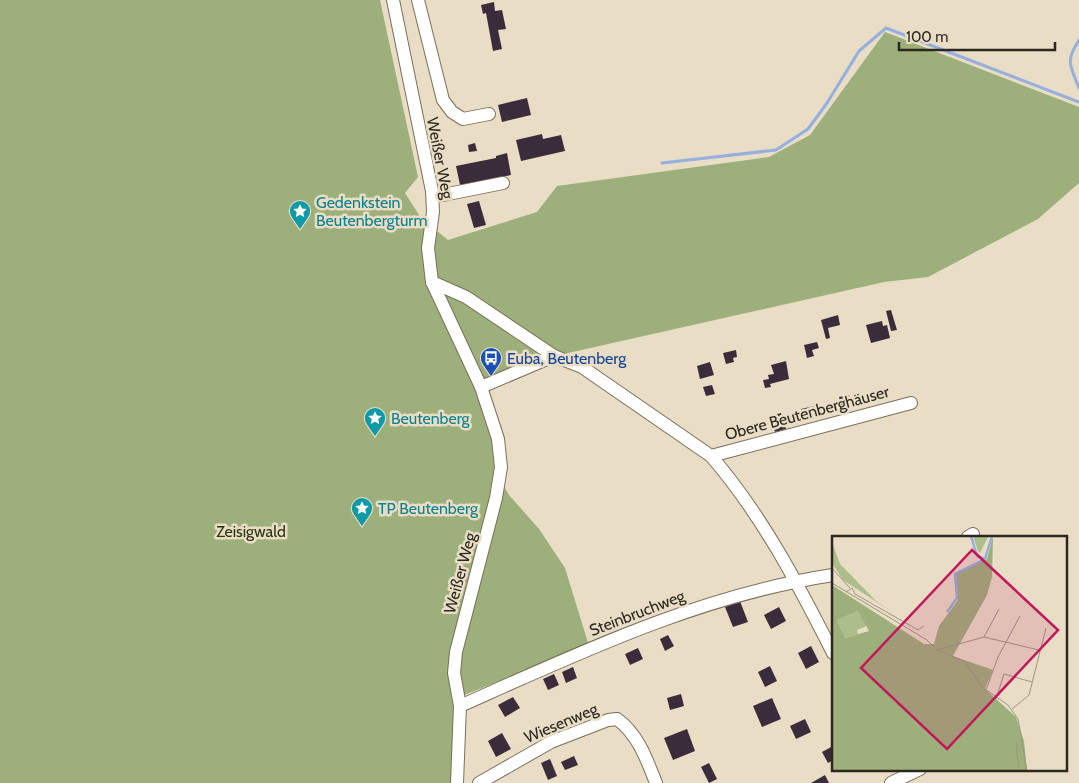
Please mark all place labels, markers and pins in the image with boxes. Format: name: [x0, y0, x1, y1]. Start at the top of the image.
place label: Gedenkstein Beutenbergturm: [316, 193, 427, 230]
place icon: Gedenkstein Beutenbergturm: [288, 199, 312, 230]
bus stop icon: Euba, Beutenberg: [479, 346, 503, 377]
place label: Euba, Beutenberg: [507, 349, 627, 368]
place icon: Beutenberg: [363, 406, 387, 437]
place label: Beutenberg: [391, 409, 471, 428]
place icon: TP Beutenberg: [350, 496, 374, 527]
place label: TP Beutenberg: [378, 499, 479, 518]

